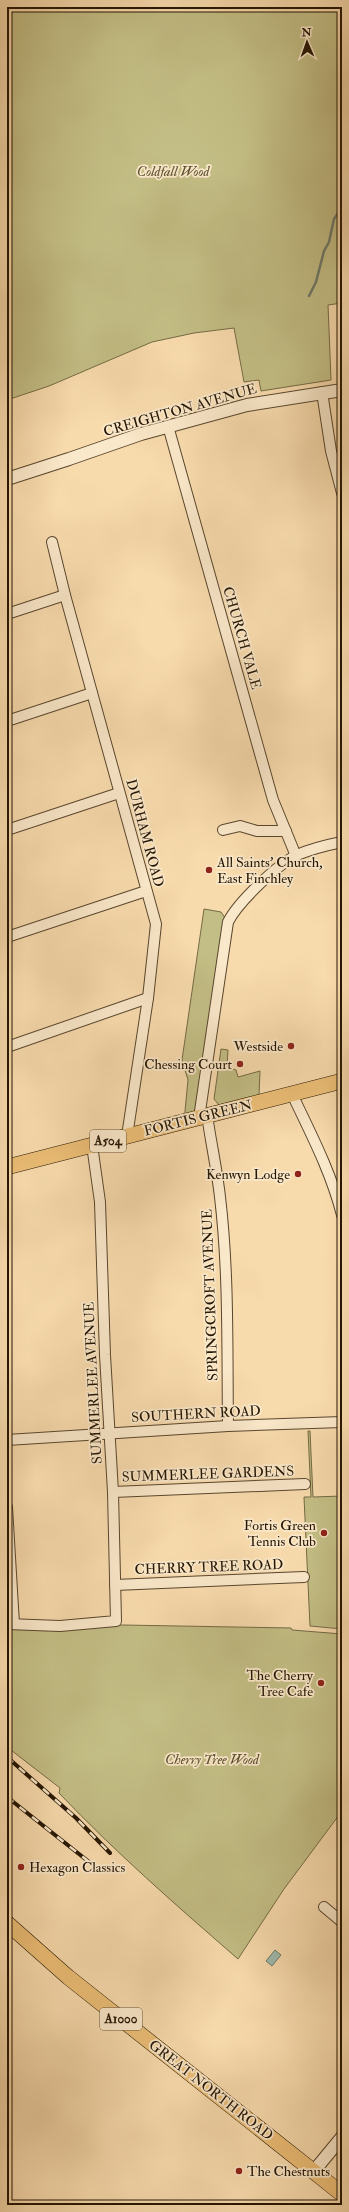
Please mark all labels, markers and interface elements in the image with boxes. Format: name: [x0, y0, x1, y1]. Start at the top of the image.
north arrow: [287, 22, 327, 62]
text: N: [301, 26, 313, 39]
park label: Coldfall Wood: [137, 163, 210, 180]
street label: CREIGHTON AVENUE: [101, 380, 259, 440]
street label: CHURCH VALE: [219, 585, 265, 691]
street label: DURHAM ROAD: [122, 777, 168, 889]
place label: All Saints' Church, East Finchley: [216, 854, 322, 888]
marker: All Saints' Church, East Finchley: [204, 865, 214, 875]
place label: Westside: [233, 1038, 283, 1055]
marker: Westside: [286, 1041, 296, 1051]
place label: Chessing Court: [144, 1056, 232, 1073]
marker: Chessing Court: [235, 1059, 245, 1069]
street label: FORTIS GREEN: [142, 1096, 254, 1140]
road number: A504: [90, 1130, 126, 1152]
place label: Kenwyn Lodge: [206, 1166, 290, 1184]
marker: Kenwyn Lodge: [293, 1169, 303, 1179]
street label: SPRINGCROFT AVENUE: [199, 1209, 221, 1381]
street label: SUMMERLEE AVENUE: [80, 1302, 106, 1464]
street label: SOUTHERN ROAD: [131, 1402, 261, 1426]
street label: SUMMERLEE GARDENS: [122, 1462, 294, 1486]
place label: Fortis Green Tennis Club: [244, 1517, 316, 1550]
marker: Fortis Green Tennis Club: [319, 1528, 329, 1538]
street label: CHERRY TREE ROAD: [134, 1556, 284, 1578]
place label: The Cherry Tree Cafe: [246, 1667, 314, 1700]
marker: The Cherry Tree Cafe: [316, 1678, 326, 1688]
park label: Cherry Tree Wood: [165, 1751, 260, 1768]
place label: Hexagon Classics: [29, 1859, 125, 1876]
marker: Hexagon Classics: [16, 1862, 26, 1872]
road number: A1000: [100, 2008, 142, 2030]
street label: GREAT NORTH ROAD: [145, 2036, 277, 2144]
place label: The Chestnuts: [247, 2163, 330, 2180]
marker: The Chestnuts: [234, 2166, 244, 2176]

